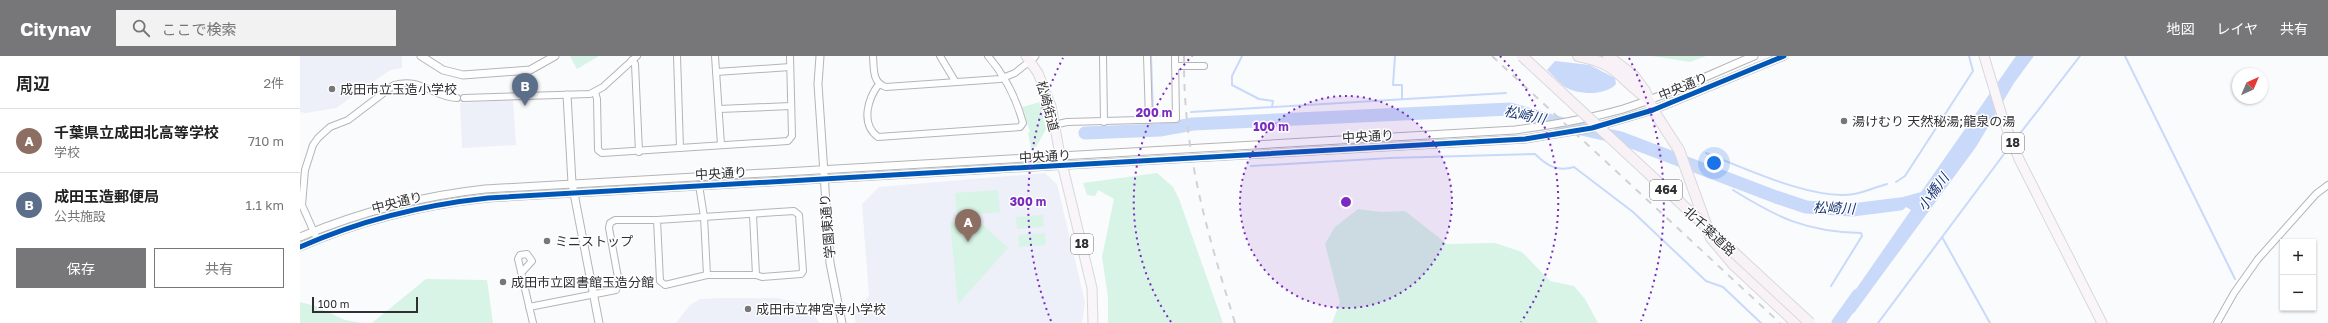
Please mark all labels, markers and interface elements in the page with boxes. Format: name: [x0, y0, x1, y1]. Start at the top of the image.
search box: [116, 10, 396, 46]
text: Citynav: [20, 17, 92, 40]
icon: search: [130, 17, 152, 39]
text: ここで検索: [162, 20, 237, 38]
text: 地図: [2166, 20, 2194, 37]
text: レイヤ: [2216, 20, 2258, 37]
text: 共有: [2280, 20, 2308, 37]
north arrow: [2232, 68, 2268, 104]
street label: 中央通り: [1656, 69, 1710, 103]
text: 周辺: [16, 73, 50, 94]
pin: B: [512, 73, 538, 106]
text: 2件: [263, 75, 284, 91]
street label: 松崎街道: [1034, 79, 1062, 133]
place label: 成田市立玉造小学校: [340, 81, 457, 97]
marker: 成田市立玉造小学校: [327, 84, 337, 94]
water label: 松崎川: [1503, 102, 1549, 128]
text: 200 m: [1136, 105, 1172, 120]
place label: 湯けむり 天然秘湯;龍泉の湯: [1852, 113, 2015, 129]
marker: 湯けむり 天然秘湯;龍泉の湯: [1839, 116, 1849, 126]
text: 100 m: [1253, 119, 1289, 134]
text: 千葉県立成田北高等学校: [54, 123, 219, 141]
street label: 中央通り: [1342, 127, 1394, 145]
text: A: [24, 133, 34, 149]
text: 710 m: [248, 133, 284, 149]
road number: 18: [2002, 133, 2024, 153]
text: 学校: [54, 144, 80, 160]
street label: 中央通り: [1019, 147, 1071, 165]
your location: [1704, 153, 1724, 173]
street label: 中央通り: [695, 164, 747, 182]
water label: 小橋川: [1913, 168, 1953, 214]
road number: 464: [1650, 180, 1682, 200]
text: 成田玉造郵便局: [54, 187, 159, 205]
street label: 中央通り: [370, 188, 424, 216]
street label: 学園東通り: [816, 193, 838, 259]
text: 300 m: [1010, 194, 1046, 209]
centre of rings: [1339, 195, 1353, 209]
text: B: [24, 197, 34, 213]
text: 1.1 km: [245, 197, 284, 213]
water label: 松崎川: [1813, 198, 1857, 217]
street label: 北千葉道路: [1681, 203, 1739, 259]
text: 公共施設: [54, 208, 106, 224]
pin: A: [955, 209, 981, 242]
place label: ミニストップ: [555, 233, 633, 249]
road number: 18: [1071, 234, 1093, 254]
marker: ミニストップ: [542, 236, 552, 246]
map controls: [2280, 239, 2316, 311]
button: +: [2280, 239, 2316, 275]
button: 保存: [16, 248, 146, 288]
button: 共有: [154, 248, 284, 288]
place label: 成田市立図書館玉造分館: [511, 274, 654, 290]
button: −: [2280, 275, 2316, 311]
marker: 成田市立図書館玉造分館: [498, 277, 508, 287]
scale bar: [312, 295, 418, 314]
text: 100 m: [318, 297, 349, 310]
place label: 成田市立神宮寺小学校: [756, 301, 886, 317]
marker: 成田市立神宮寺小学校: [743, 304, 753, 314]

